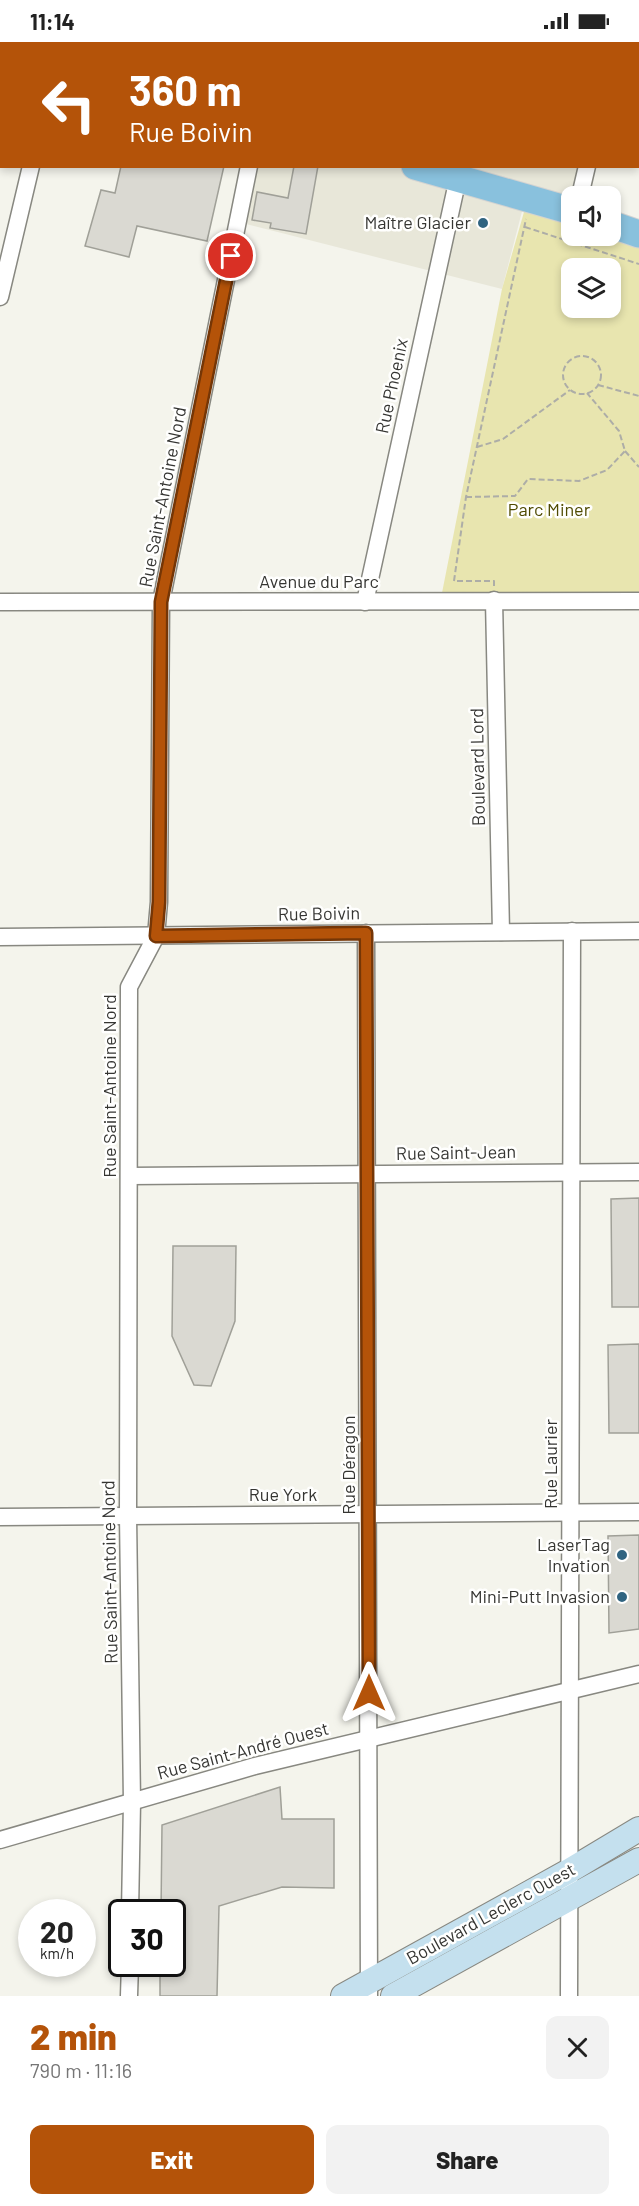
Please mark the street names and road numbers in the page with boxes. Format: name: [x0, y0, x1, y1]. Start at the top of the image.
street label: Rue Phoenix: [370, 336, 412, 435]
street label: Rue Saint-Antoine Nord: [134, 405, 190, 589]
street label: Avenue du Parc: [259, 570, 379, 592]
street label: Boulevard Lord: [465, 708, 489, 826]
street label: Rue Boivin: [278, 901, 360, 925]
street label: Rue Saint-Antoine Nord: [98, 994, 120, 1178]
street label: Rue Saint-Jean: [396, 1140, 516, 1164]
street label: Rue Déragon: [337, 1415, 359, 1515]
street label: Rue Laurier: [539, 1418, 561, 1509]
street label: Rue Saint-Antoine Nord: [96, 1480, 122, 1664]
street label: Rue York: [249, 1483, 317, 1505]
street label: Rue Saint-André Ouest: [155, 1717, 331, 1784]
street label: Boulevard Leclerc Ouest: [402, 1858, 579, 1969]

